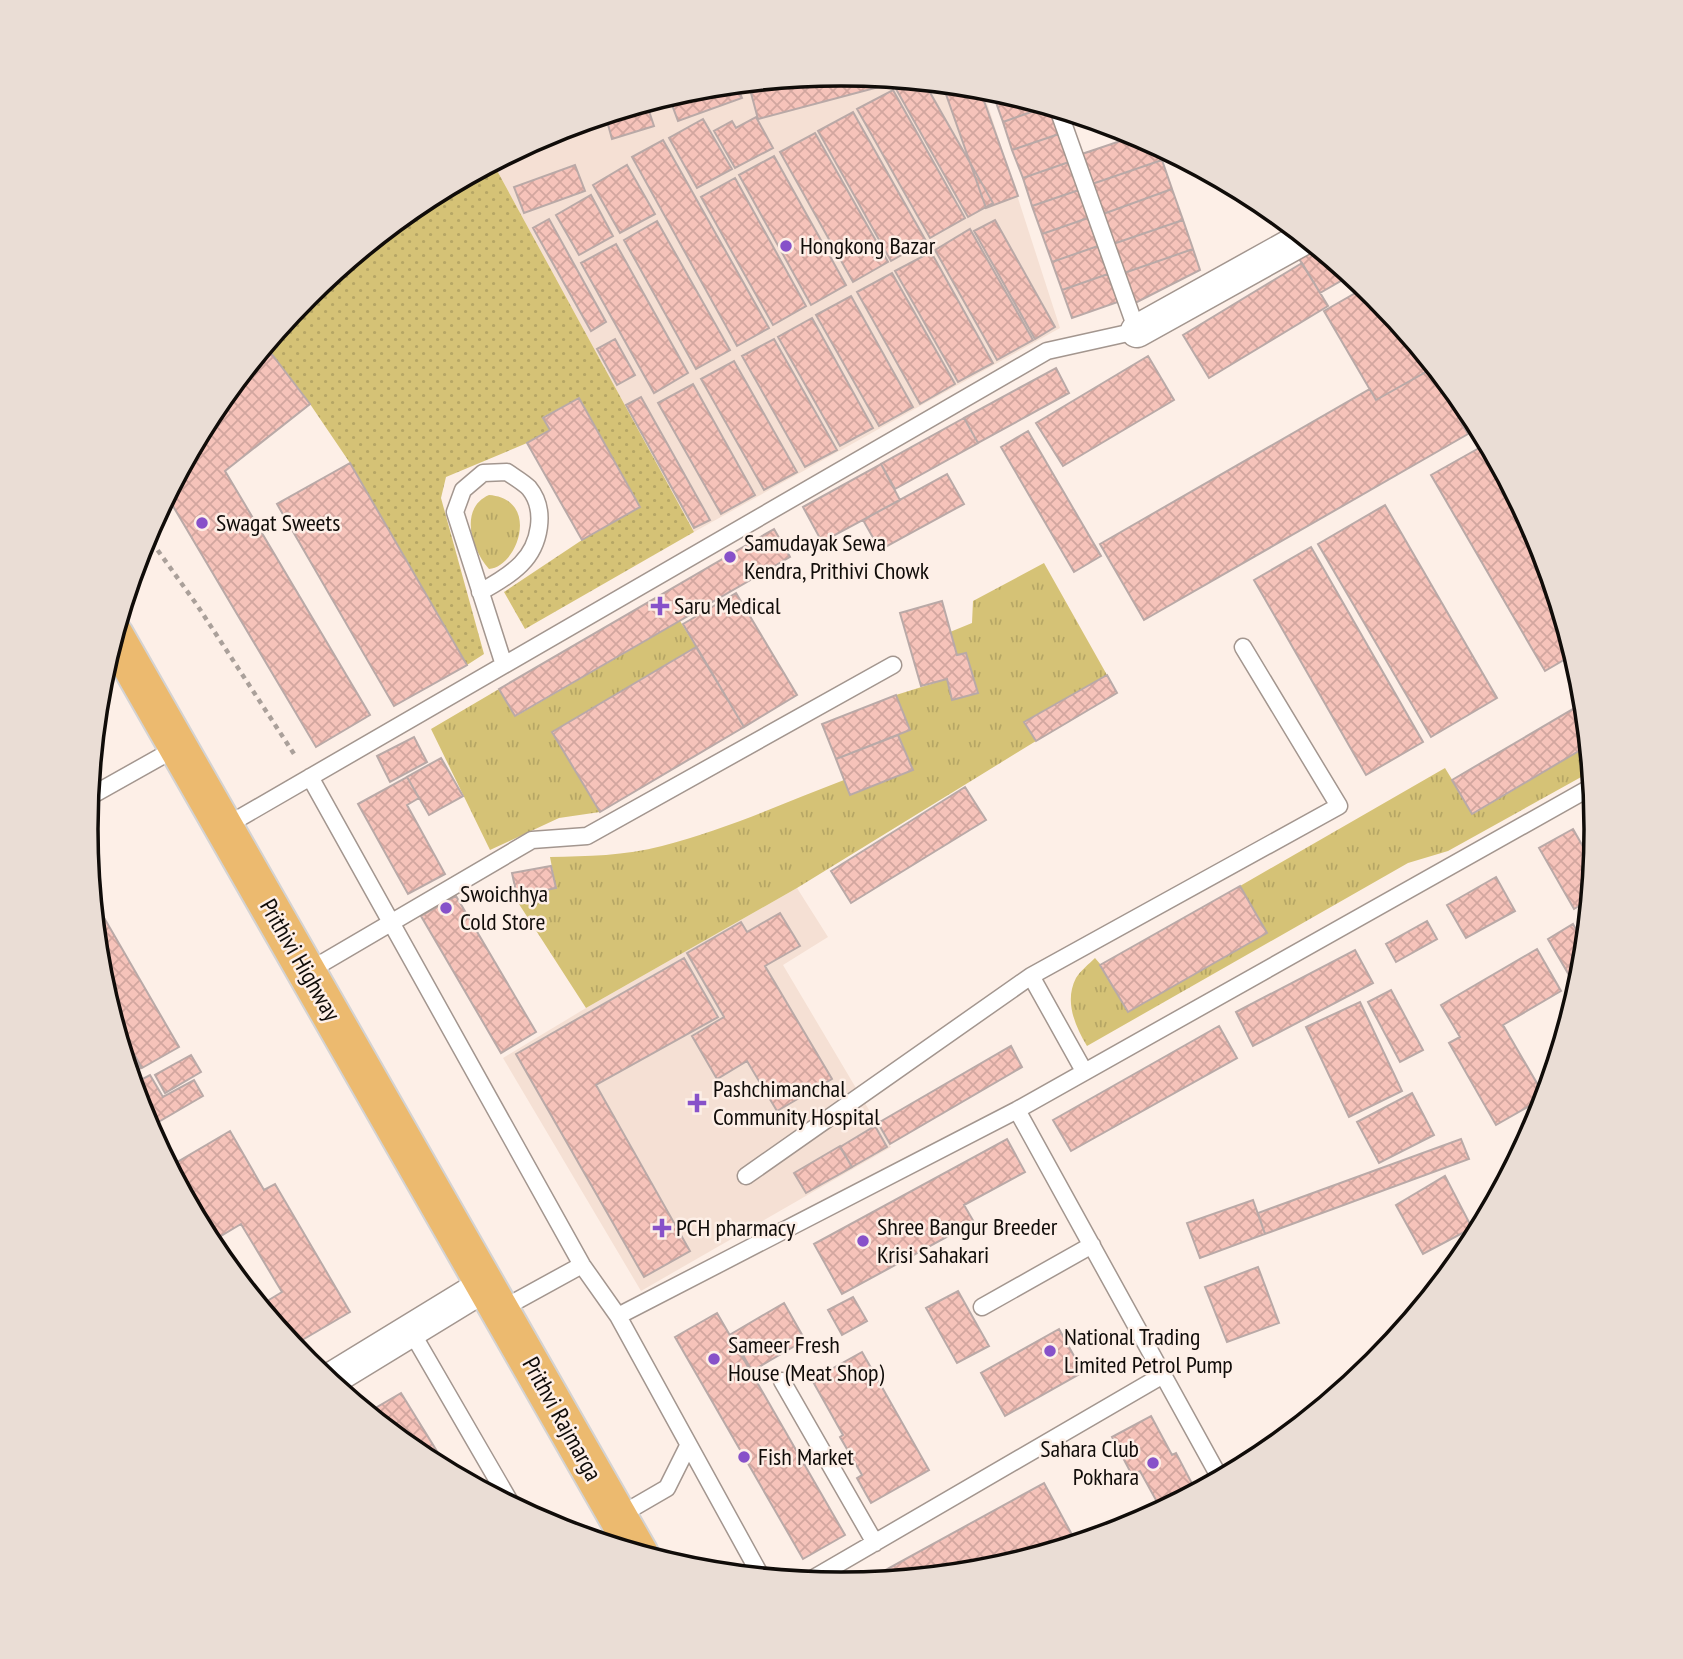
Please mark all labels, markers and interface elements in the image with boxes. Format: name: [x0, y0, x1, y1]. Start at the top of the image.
place label: Hongkong Bazar: [800, 230, 936, 261]
marker: Hongkong Bazar: [778, 238, 794, 254]
place label: Swagat Sweets: [216, 507, 340, 538]
marker: Swagat Sweets: [194, 515, 210, 531]
place label: Samudayak Sewa Kendra, Prithivi Chowk: [744, 527, 930, 586]
marker: Samudayak Sewa Kendra, Prithivi Chowk: [722, 549, 738, 565]
place label: Saru Medical: [674, 590, 781, 621]
marker: Saru Medical: [652, 598, 668, 614]
place label: Swoichhya Cold Store: [460, 878, 548, 937]
street label: Prithivi Highway: [253, 893, 348, 1026]
marker: Swoichhya Cold Store: [438, 900, 454, 916]
place label: Pashchimanchal Community Hospital: [713, 1073, 880, 1132]
marker: Pashchimanchal Community Hospital: [687, 1093, 707, 1113]
place label: Shree Bangur Breeder Krisi Sahakari: [877, 1211, 1058, 1270]
place label: PCH pharmacy: [676, 1212, 795, 1243]
marker: PCH pharmacy: [654, 1220, 670, 1236]
marker: Shree Bangur Breeder Krisi Sahakari: [855, 1233, 871, 1249]
place label: National Trading Limited Petrol Pump: [1064, 1321, 1233, 1380]
place label: Sameer Fresh House (Meat Shop): [728, 1329, 884, 1388]
marker: National Trading Limited Petrol Pump: [1042, 1343, 1058, 1359]
street label: Prithvi Rajmarga: [516, 1351, 609, 1486]
marker: Sameer Fresh House (Meat Shop): [706, 1351, 722, 1367]
place label: Sahara Club Pokhara: [1040, 1433, 1139, 1492]
place label: Fish Market: [758, 1441, 854, 1472]
marker: Fish Market: [736, 1449, 752, 1465]
marker: Sahara Club Pokhara: [1145, 1455, 1161, 1471]

